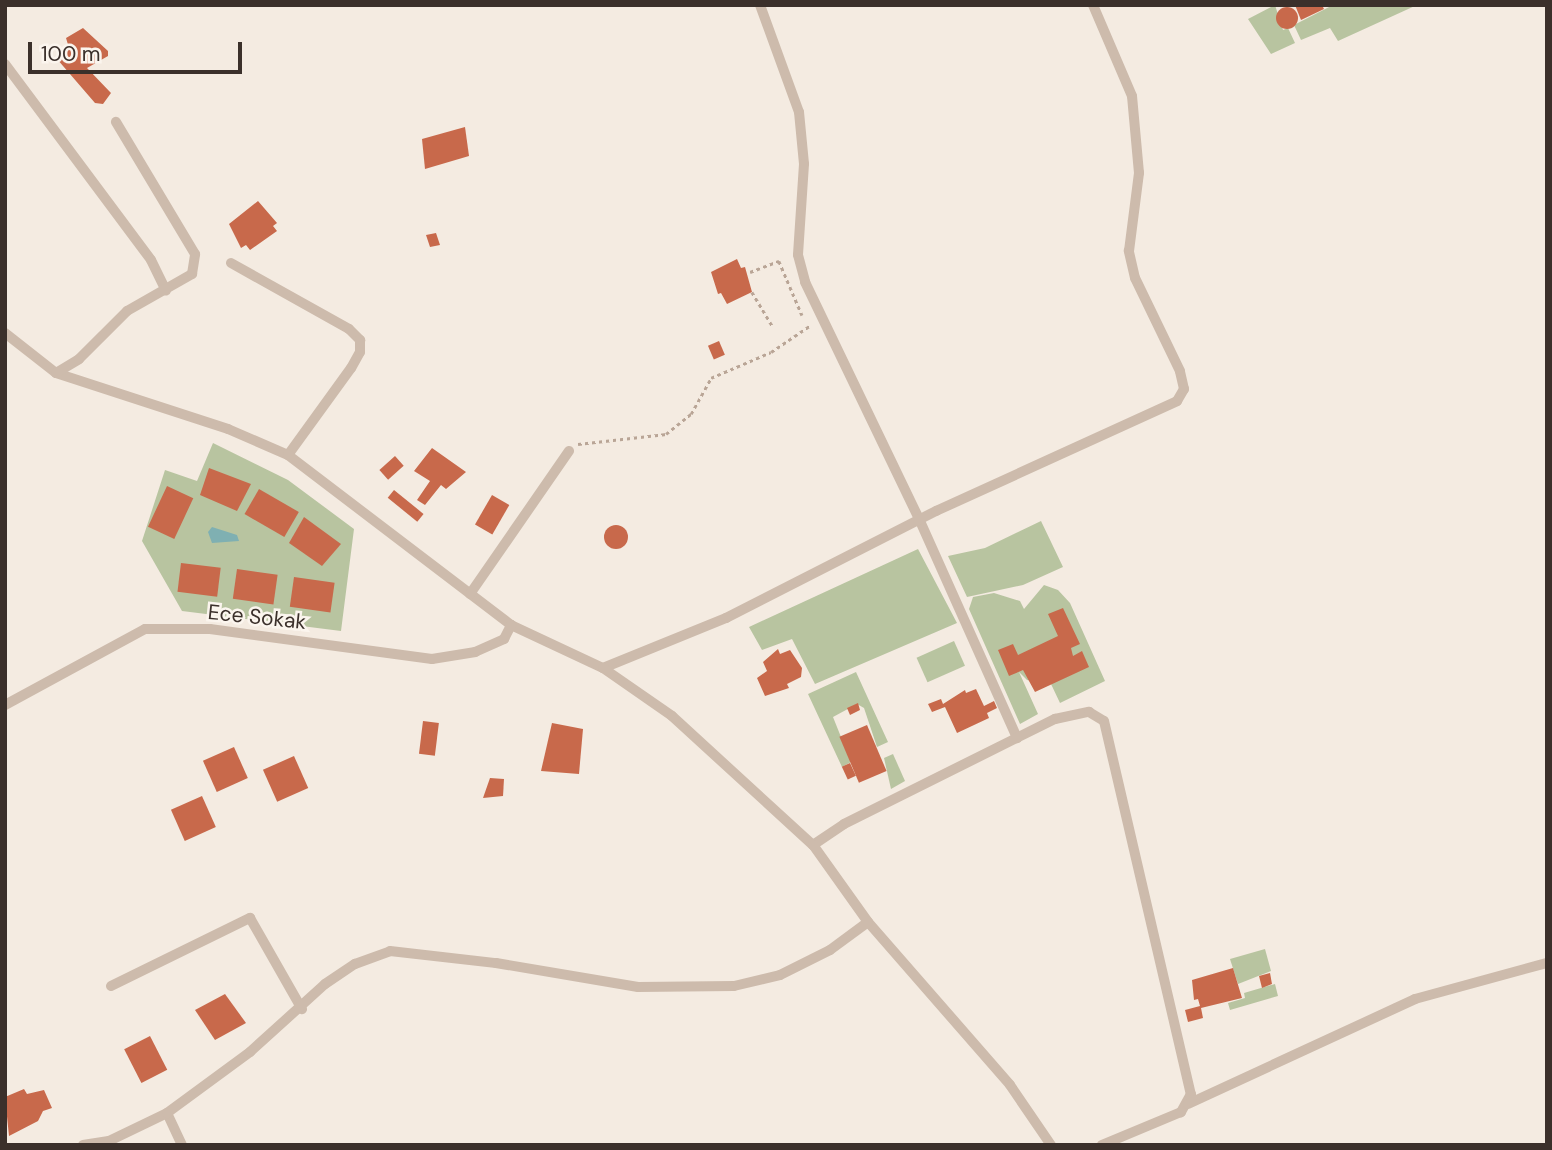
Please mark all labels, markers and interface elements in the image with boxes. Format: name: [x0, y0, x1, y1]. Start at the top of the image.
scale bar: [32, 28, 245, 72]
text: 100 m: [41, 40, 101, 68]
street label: Ece Sokak: [207, 599, 307, 635]

